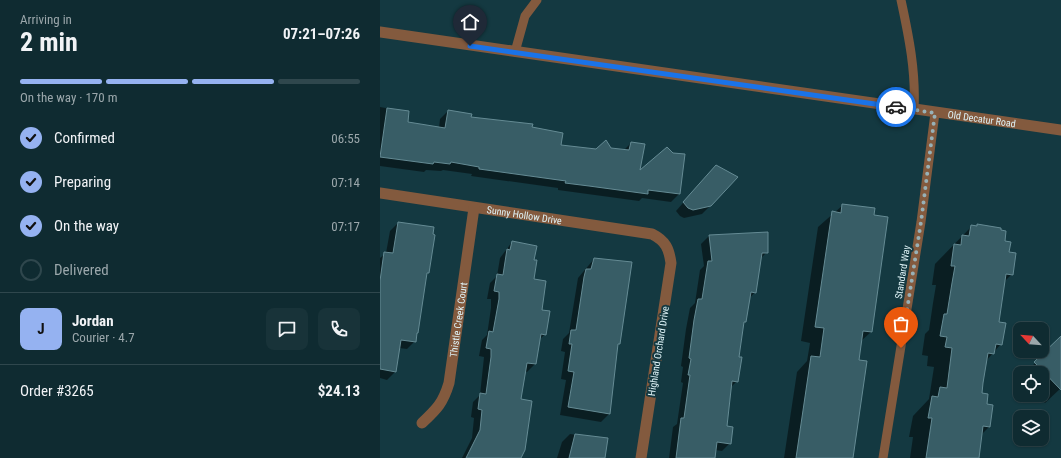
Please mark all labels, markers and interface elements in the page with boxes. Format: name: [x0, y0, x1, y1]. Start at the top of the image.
pin: [453, 5, 487, 46]
icon: home: [459, 11, 481, 33]
text: Arriving in: [20, 12, 72, 27]
text: 07:21–07:26: [283, 25, 360, 43]
text: 2 min: [20, 27, 78, 57]
courier: [876, 87, 916, 127]
text: On the way · 170 m: [20, 90, 117, 105]
icon: car: [885, 96, 907, 118]
street label: Old Decatur Road: [947, 109, 1017, 129]
icon: check: [20, 127, 42, 149]
text: Confirmed: [54, 129, 115, 147]
text: 06:55: [331, 131, 360, 146]
icon: check: [20, 171, 42, 193]
text: Preparing: [54, 173, 111, 191]
text: 07:14: [331, 175, 360, 190]
street label: Sunny Hollow Drive: [486, 204, 563, 226]
icon: check: [20, 215, 42, 237]
text: On the way: [54, 217, 119, 235]
text: 07:17: [331, 219, 360, 234]
street label: Standard Way: [893, 245, 912, 300]
text: Delivered: [54, 261, 109, 279]
street label: Thistle Creek Court: [448, 281, 469, 358]
street label: Highland Orchard Drive: [646, 305, 671, 397]
pin: [884, 307, 918, 348]
button: chat: [266, 308, 308, 350]
button: phone: [318, 308, 360, 350]
text: Jordan: [72, 312, 114, 330]
icon: bag: [890, 313, 912, 335]
text: J: [37, 320, 45, 338]
north arrow: [1013, 322, 1049, 358]
map controls: [1013, 322, 1049, 446]
text: Courier · 4.7: [72, 330, 135, 345]
button: locate: [1013, 366, 1049, 402]
text: Order #3265: [20, 382, 94, 400]
text: $24.13: [318, 382, 360, 400]
button: layers: [1013, 410, 1049, 446]

